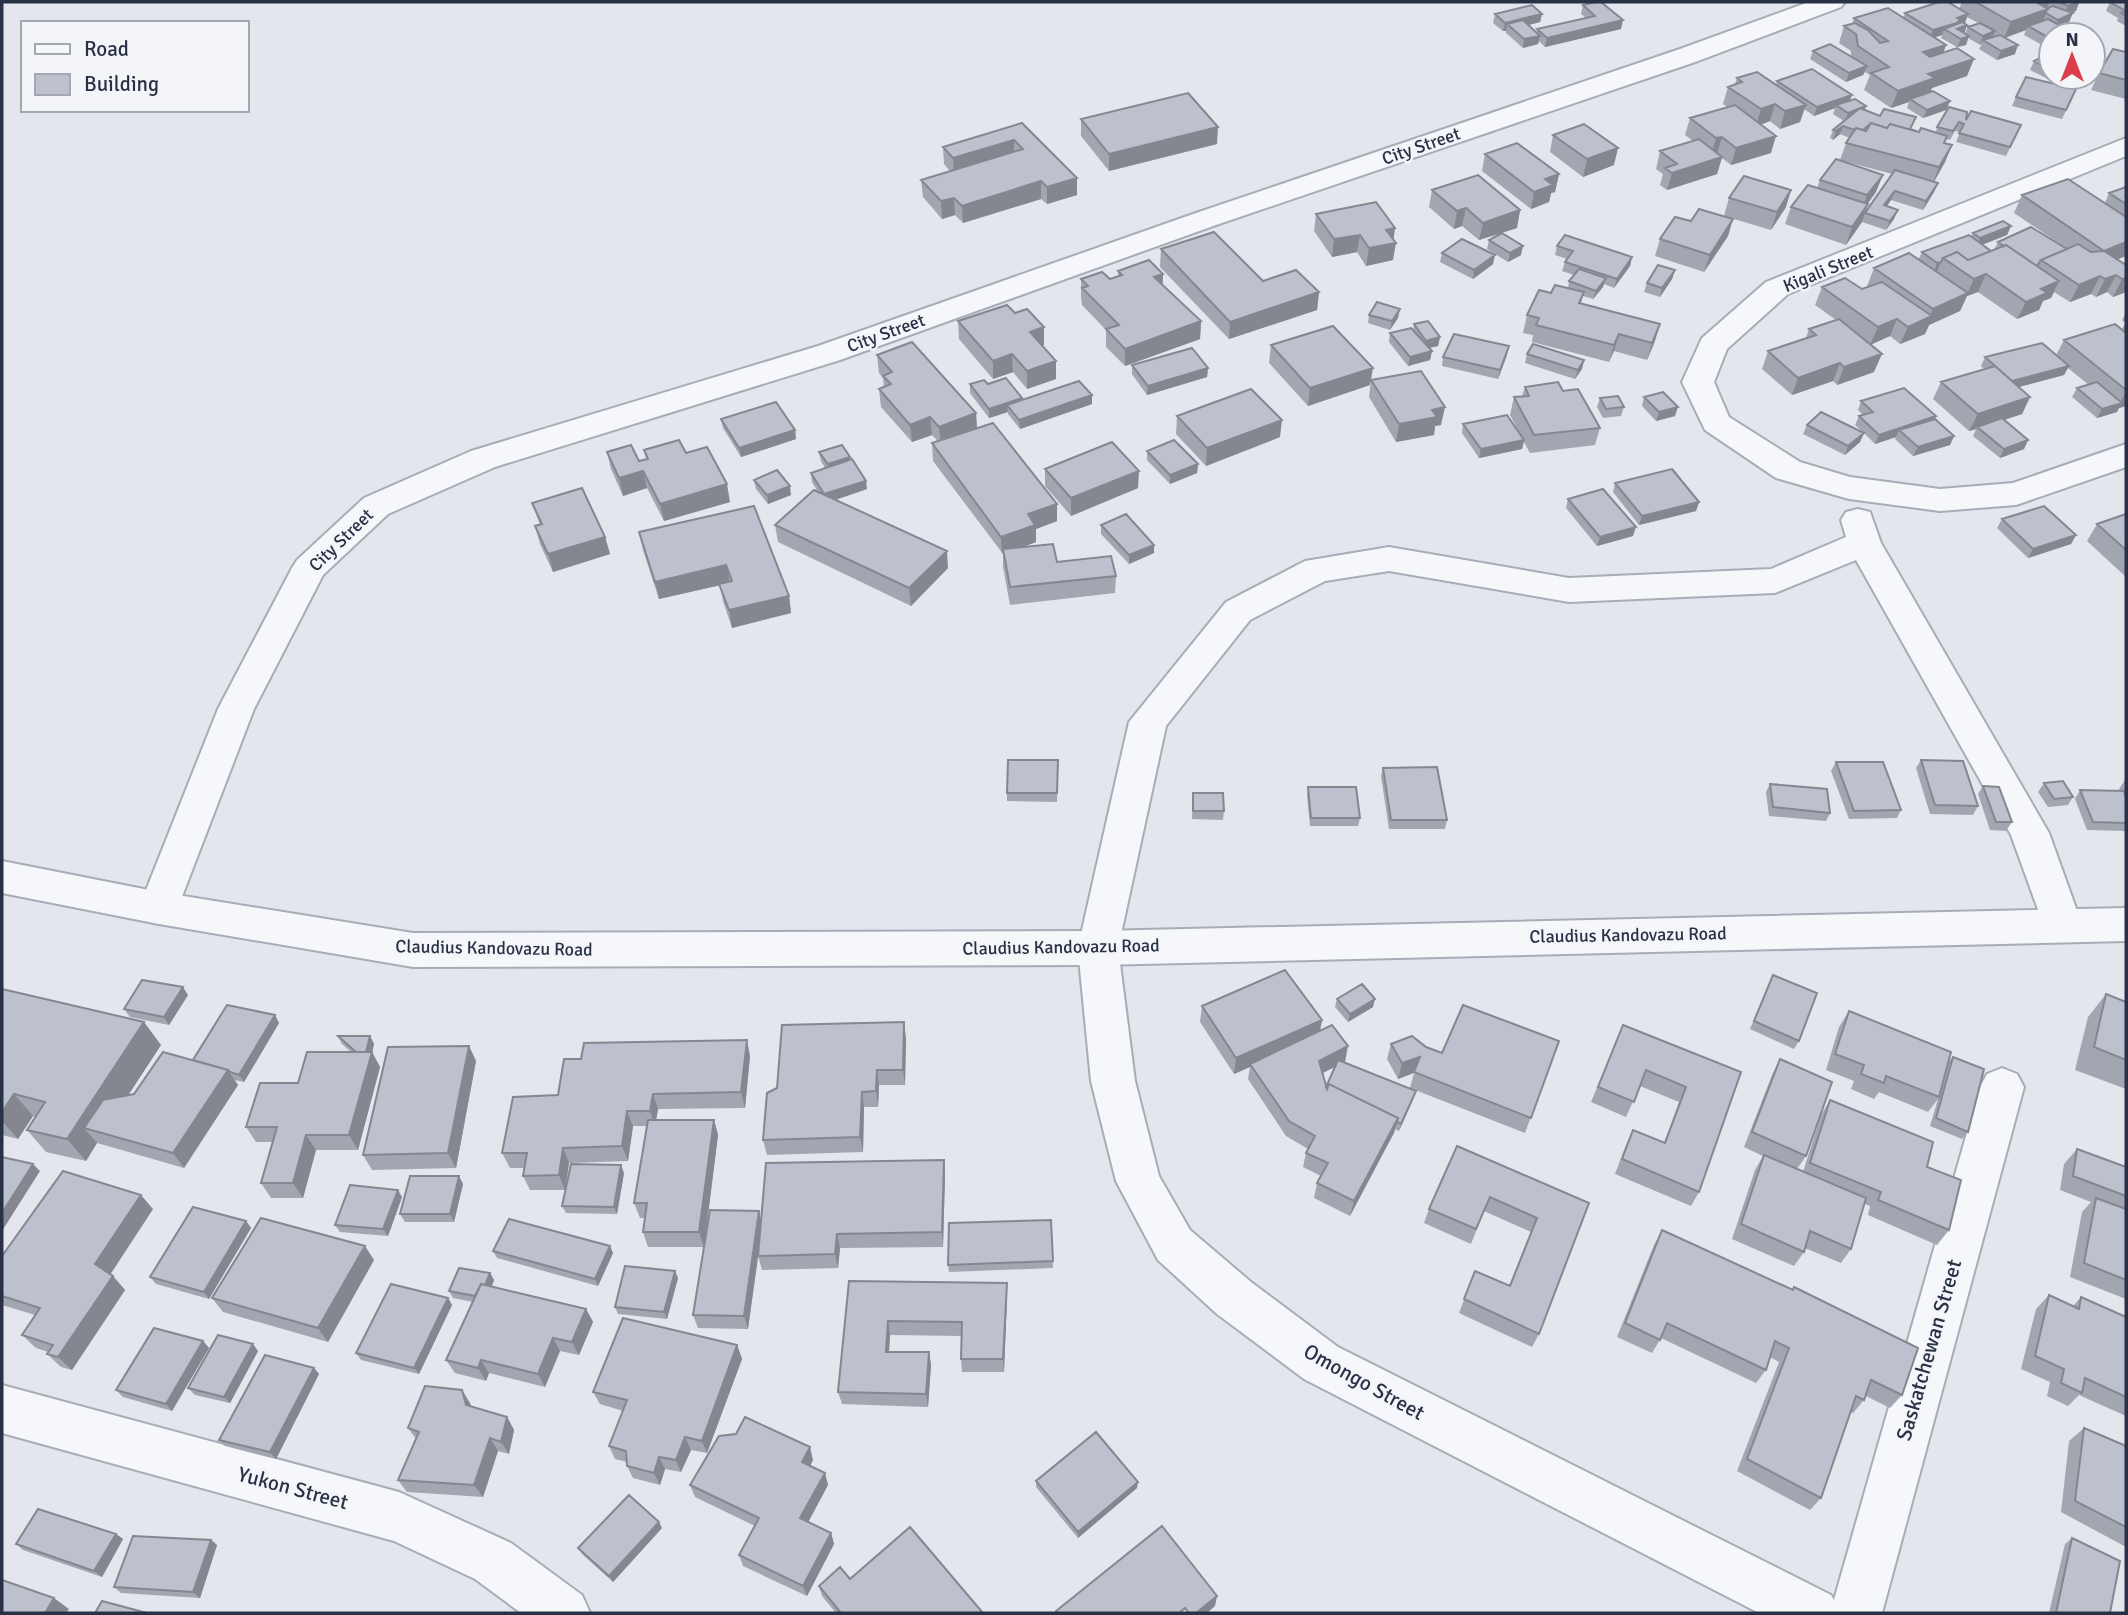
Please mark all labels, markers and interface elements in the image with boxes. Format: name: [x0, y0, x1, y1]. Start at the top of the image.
legend: [21, 21, 248, 112]
north arrow: [2037, 21, 2107, 91]
text: N: [2065, 28, 2079, 52]
text: Road: [84, 36, 129, 62]
text: Building: [84, 71, 159, 97]
street label: City Street: [1379, 122, 1463, 170]
street label: Kigali Street: [1780, 241, 1876, 297]
street label: City Street: [844, 309, 928, 357]
street label: City Street: [304, 504, 378, 576]
street label: Claudius Kandovazu Road: [1529, 922, 1727, 948]
street label: Claudius Kandovazu Road: [962, 934, 1160, 960]
street label: Claudius Kandovazu Road: [395, 935, 593, 961]
street label: Saskatchewan Street: [1891, 1256, 1967, 1444]
street label: Omongo Street: [1299, 1338, 1429, 1426]
street label: Yukon Street: [235, 1461, 351, 1515]

